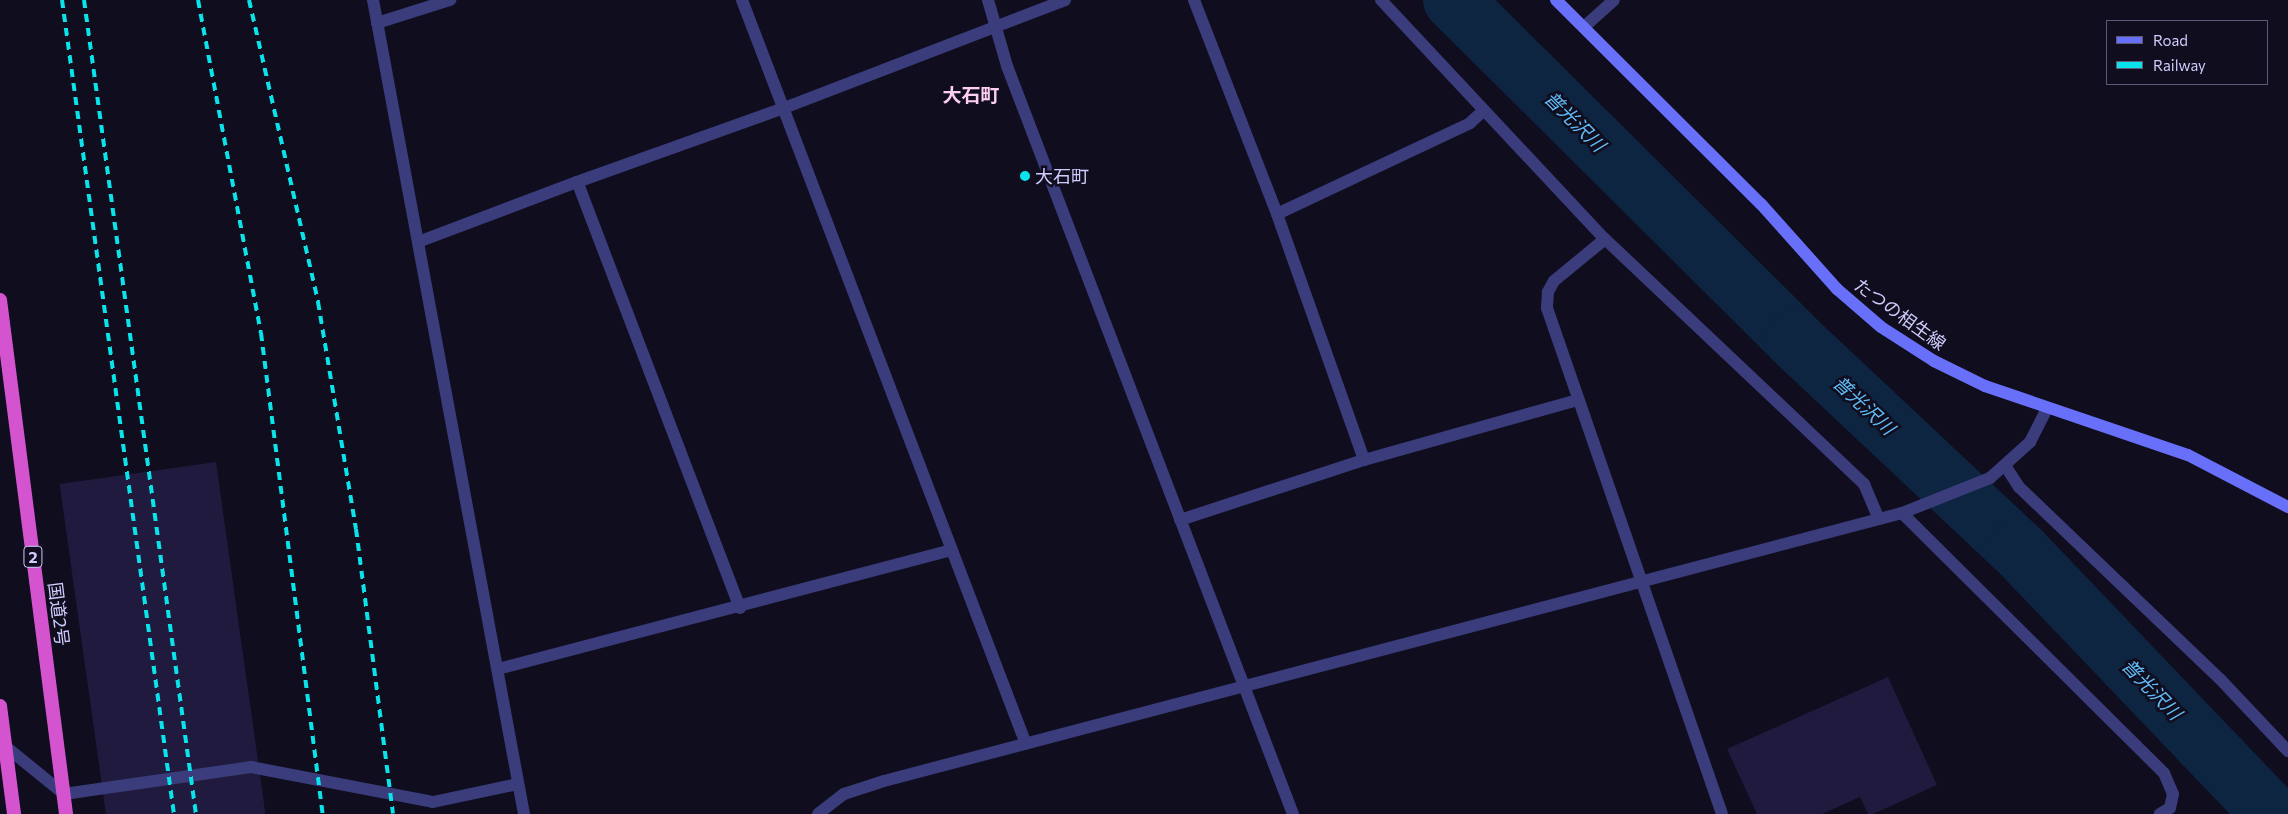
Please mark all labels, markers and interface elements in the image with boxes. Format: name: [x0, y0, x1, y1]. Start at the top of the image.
legend: [2106, 20, 2268, 85]
text: Road: [2153, 31, 2188, 49]
text: Railway: [2153, 56, 2206, 74]
district label: 大石町: [943, 84, 999, 106]
water label: 普光沢川: [1540, 86, 1610, 156]
place label: 大石町: [1035, 165, 1089, 187]
marker: 大石町: [1019, 170, 1031, 182]
street label: たつの相生線: [1850, 274, 1950, 354]
water label: 普光沢川: [1828, 371, 1900, 439]
road number: 2: [23, 544, 43, 570]
street label: 国道2号: [44, 581, 74, 647]
water label: 普光沢川: [2117, 654, 2187, 724]

